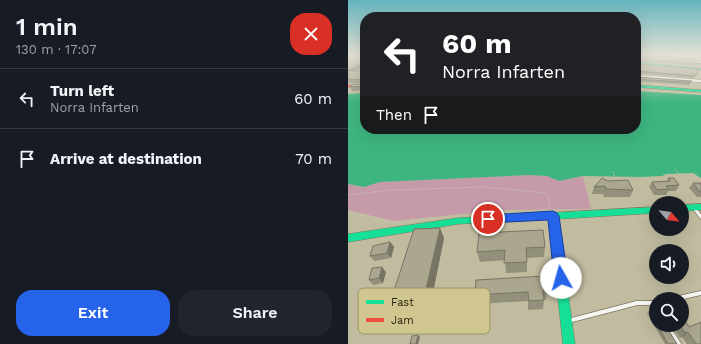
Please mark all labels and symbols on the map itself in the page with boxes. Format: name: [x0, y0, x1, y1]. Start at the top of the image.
north arrow: [649, 196, 689, 236]
pin: [471, 202, 505, 236]
position arrow: [540, 257, 582, 299]
legend: [358, 288, 490, 334]
text: Fast: [391, 296, 414, 309]
text: Jam: [391, 314, 414, 327]

